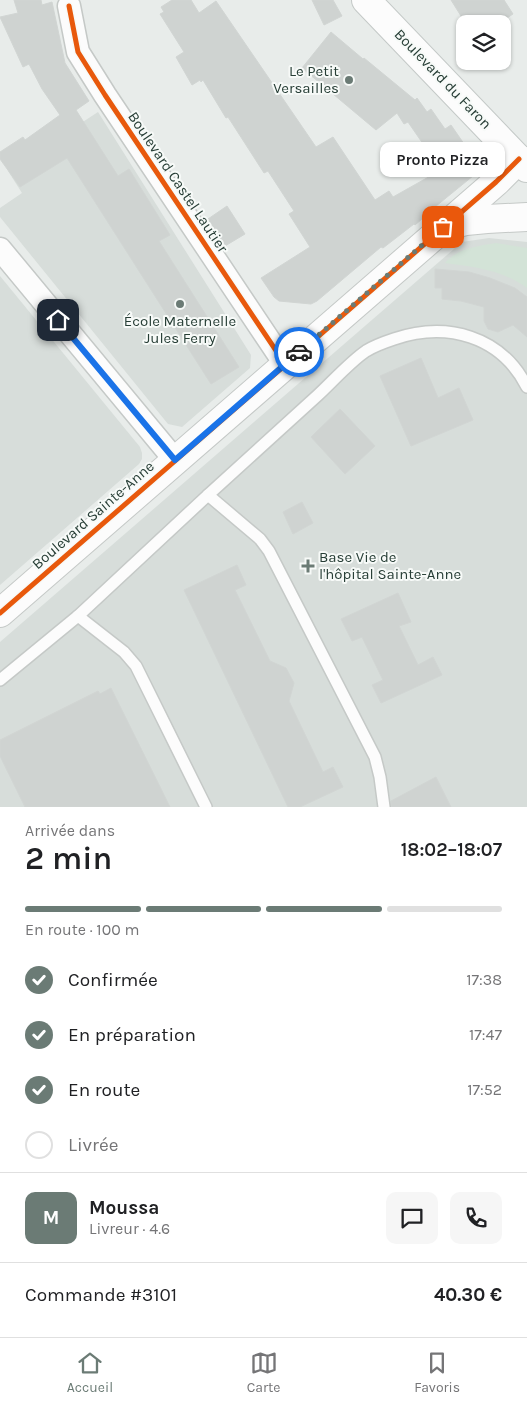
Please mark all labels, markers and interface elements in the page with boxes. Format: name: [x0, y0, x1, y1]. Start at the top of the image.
map controls: [456, 15, 511, 70]
button: layers: [456, 15, 511, 70]
street label: Boulevard du Faron: [391, 25, 495, 133]
place label: Le Petit Versailles: [273, 62, 339, 97]
marker: Le Petit Versailles: [343, 74, 355, 86]
street label: Boulevard Castel Lautier: [124, 108, 232, 256]
callout: Pronto Pizza: [380, 142, 506, 177]
text: Pronto Pizza: [396, 150, 489, 169]
pin: [422, 206, 464, 248]
icon: bag: [429, 213, 457, 241]
marker: École Maternelle Jules Ferry: [174, 298, 186, 310]
pin: [37, 299, 79, 341]
icon: home: [44, 306, 72, 334]
place label: École Maternelle Jules Ferry: [124, 312, 236, 347]
courier: [274, 327, 324, 377]
icon: car: [285, 338, 313, 366]
street label: Boulevard Sainte-Anne: [28, 457, 158, 573]
place label: Base Vie de l'hôpital Sainte-Anne: [319, 548, 461, 583]
marker: Base Vie de l'hôpital Sainte-Anne: [301, 559, 315, 573]
text: Arrivée dans: [25, 821, 115, 840]
text: 18:02–18:07: [401, 839, 502, 861]
text: 2 min: [25, 840, 112, 877]
text: En route · 100 m: [25, 920, 139, 939]
icon: check: [25, 966, 53, 994]
text: Confirmée: [68, 969, 158, 991]
text: 17:38: [466, 970, 502, 989]
icon: check: [25, 1021, 53, 1049]
text: En préparation: [68, 1024, 196, 1046]
text: 17:47: [469, 1025, 502, 1044]
icon: check: [25, 1076, 53, 1104]
text: En route: [68, 1079, 140, 1101]
text: 17:52: [467, 1080, 502, 1099]
text: Livrée: [68, 1134, 118, 1156]
button: chat: [386, 1192, 438, 1244]
button: phone: [450, 1192, 502, 1244]
text: Moussa: [89, 1197, 159, 1219]
text: M: [43, 1207, 59, 1229]
text: Livreur · 4.6: [89, 1219, 170, 1238]
text: Commande #3101: [25, 1284, 177, 1306]
text: 40.30 €: [434, 1284, 502, 1306]
tab: Accueil: [67, 1349, 113, 1396]
tab: Carte: [247, 1349, 281, 1396]
tab: Favoris: [414, 1349, 460, 1396]

